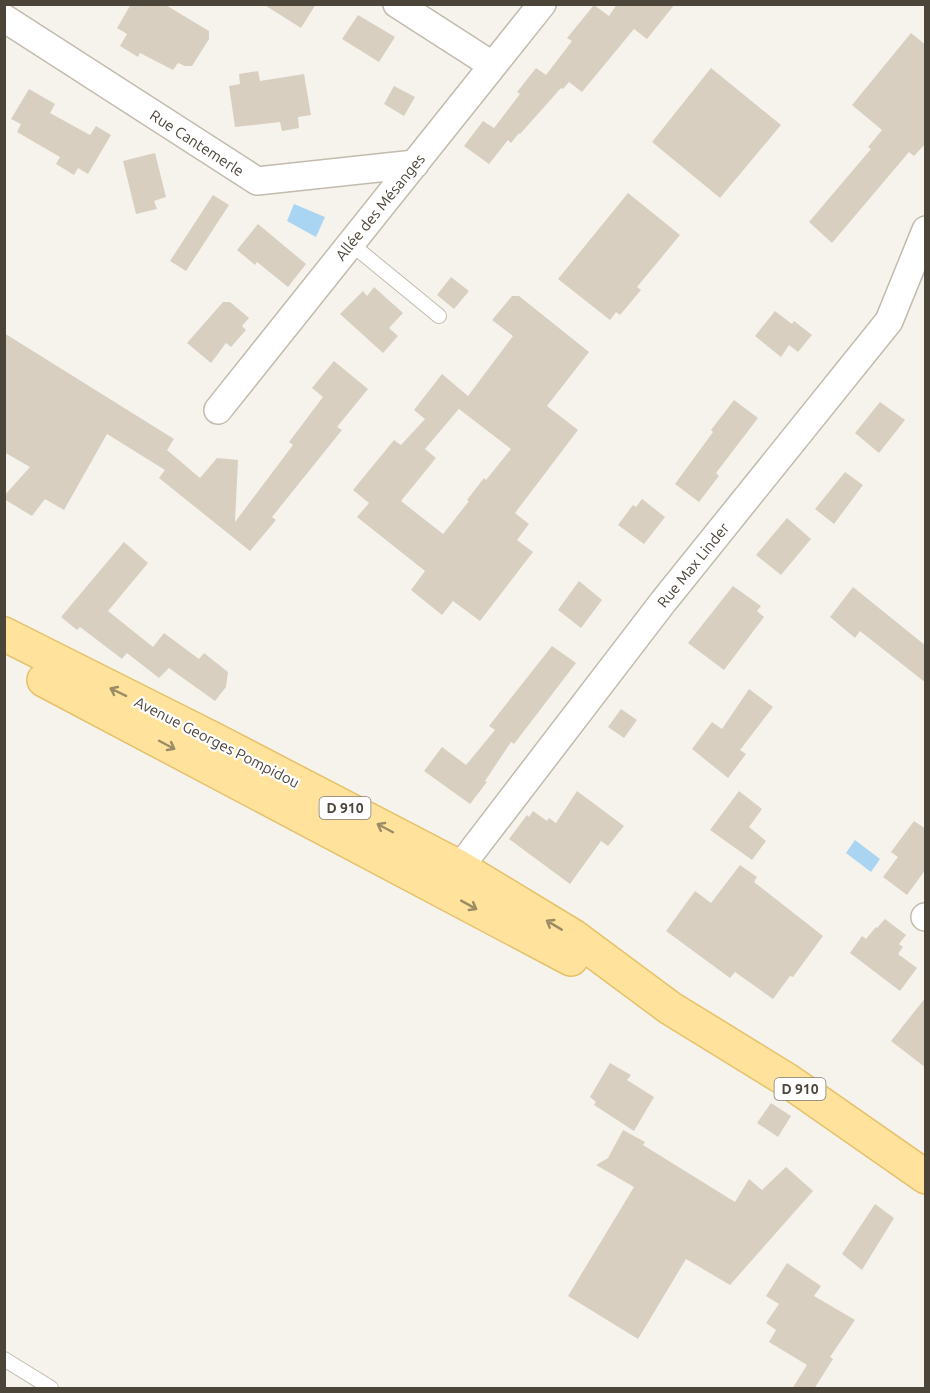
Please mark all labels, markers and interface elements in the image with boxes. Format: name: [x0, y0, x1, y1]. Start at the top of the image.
street label: Rue Cantemerle: [147, 106, 247, 180]
street label: Allée des Mésanges: [332, 150, 428, 264]
street label: Rue Max Linder: [654, 519, 733, 611]
one-way arrow: [109, 685, 127, 697]
street label: Avenue Georges Pompidou: [132, 693, 302, 791]
one-way arrow: [157, 740, 175, 751]
road number: D 910: [320, 797, 370, 819]
one-way arrow: [376, 822, 394, 833]
one-way arrow: [460, 899, 477, 911]
one-way arrow: [546, 918, 563, 930]
road number: D 910: [774, 1078, 826, 1100]

